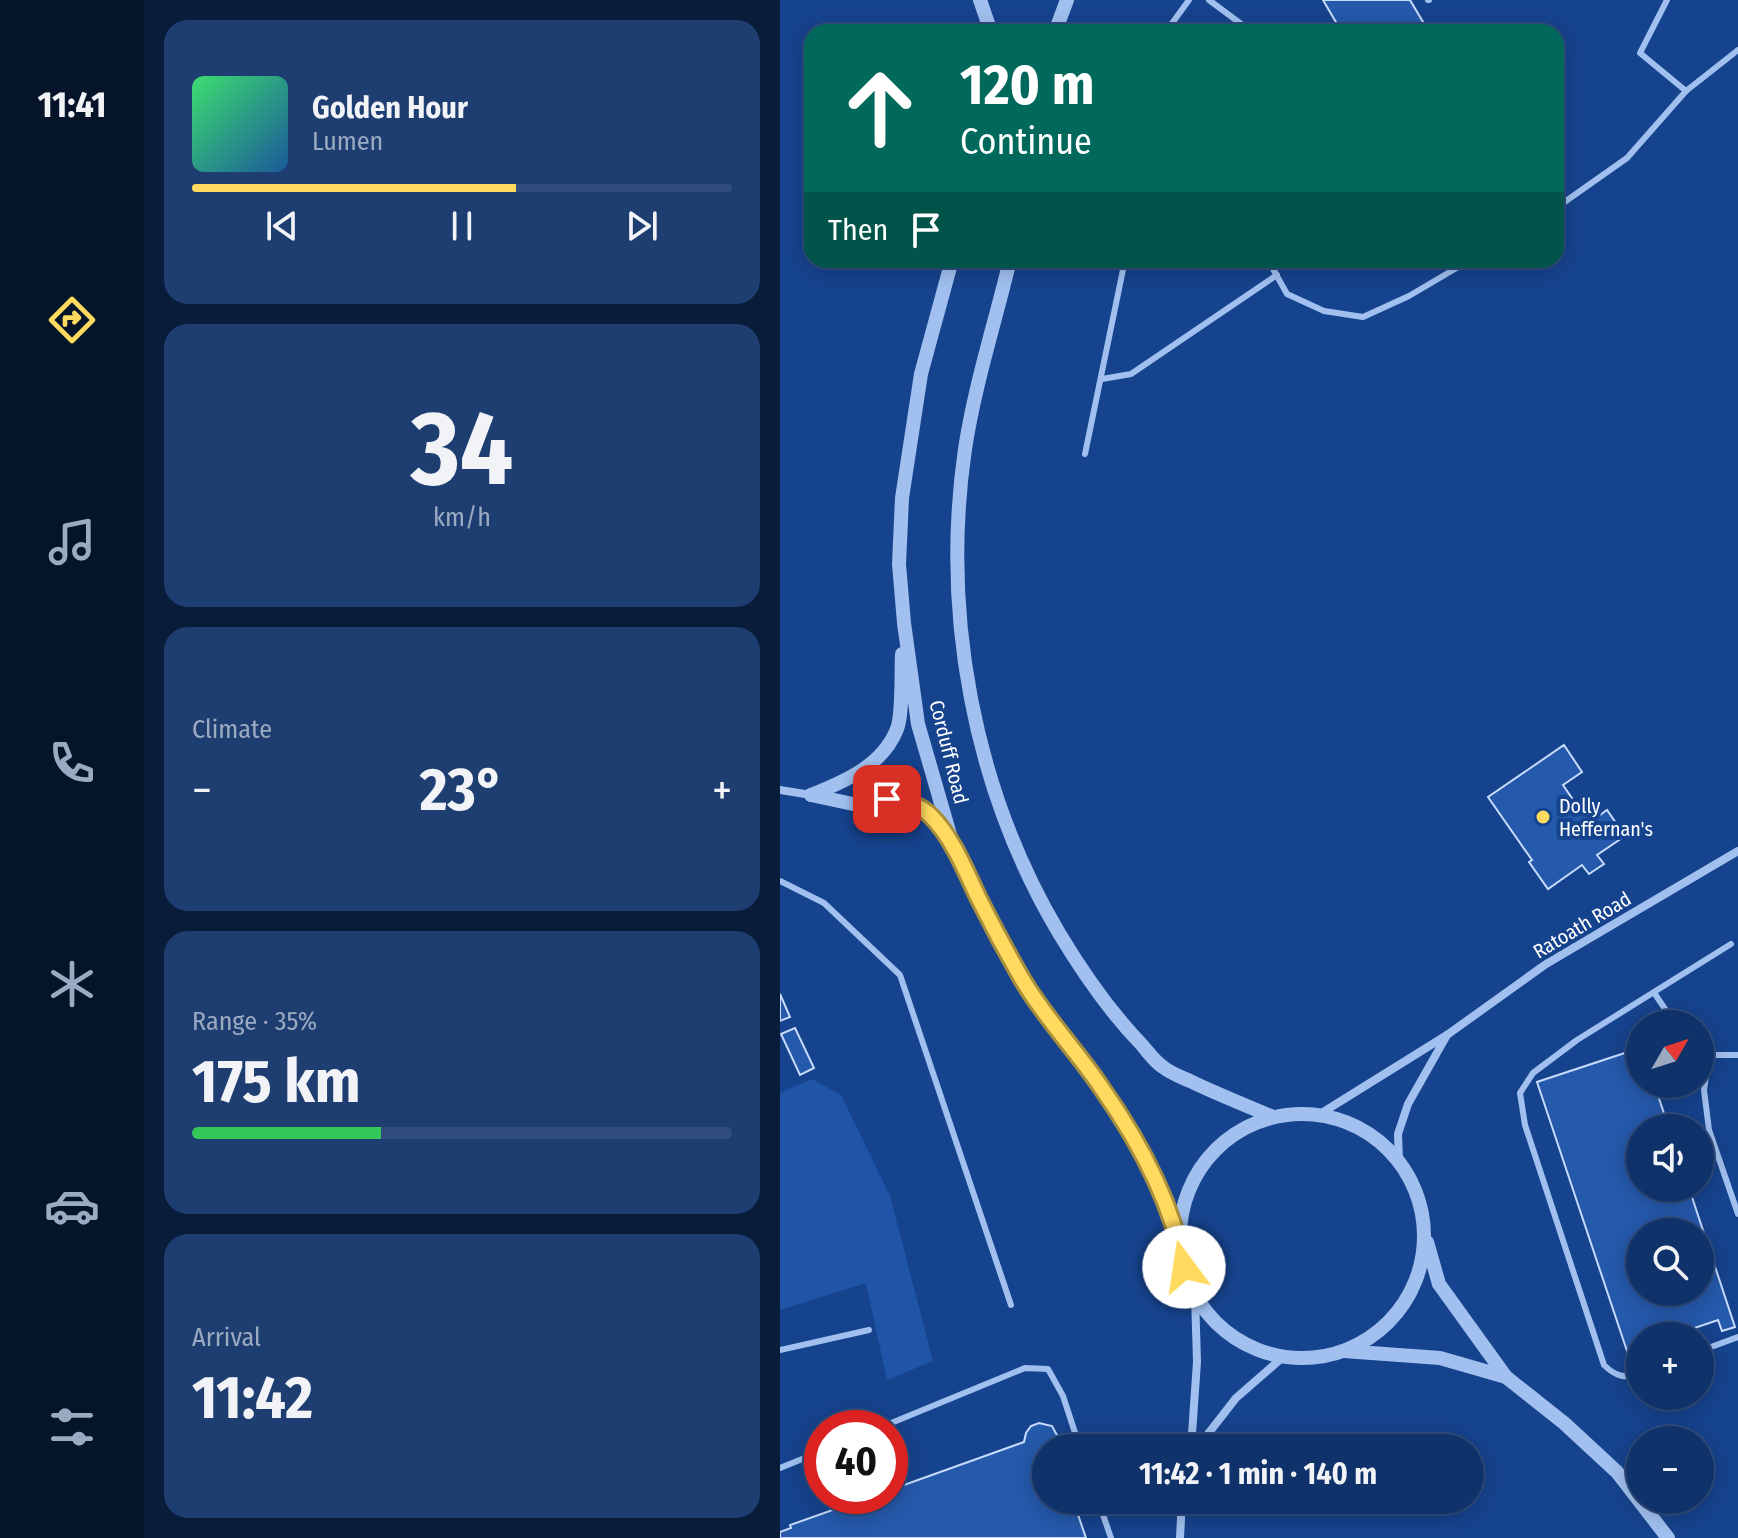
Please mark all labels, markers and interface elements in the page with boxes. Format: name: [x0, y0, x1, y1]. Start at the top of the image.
text: 120 m: [960, 52, 1095, 119]
icon: ahead: [828, 56, 932, 160]
text: 11:41: [37, 83, 107, 127]
text: Golden Hour: [312, 90, 468, 126]
text: Continue: [960, 120, 1092, 164]
text: Lumen: [312, 126, 383, 157]
icon: previous: [260, 204, 304, 248]
icon: pause: [440, 204, 484, 248]
icon: next: [620, 204, 664, 248]
icon: arrive: [904, 208, 948, 252]
text: Then: [828, 212, 888, 248]
icon: directions: [44, 292, 100, 348]
text: 34: [411, 387, 513, 512]
text: km/h: [433, 502, 491, 533]
icon: music: [44, 514, 100, 570]
street label: Corduff Road: [925, 698, 973, 806]
text: Climate: [192, 714, 272, 745]
icon: phone: [44, 735, 100, 791]
text: 23°: [420, 754, 504, 826]
text: −: [192, 764, 212, 817]
text: +: [712, 764, 732, 817]
pin: [853, 765, 921, 833]
icon: arrive: [865, 777, 909, 821]
place label: Dolly Heffernan's: [1559, 794, 1653, 841]
marker: Dolly Heffernan's: [1534, 808, 1552, 826]
street label: Ratoath Road: [1529, 886, 1635, 964]
icon: climate: [44, 956, 100, 1012]
text: Range · 35%: [192, 1006, 317, 1037]
north arrow: [1626, 1010, 1714, 1098]
map controls: [1626, 1010, 1714, 1514]
text: 175 km: [192, 1046, 361, 1118]
button: sound: [1626, 1114, 1714, 1202]
icon: car: [44, 1178, 100, 1234]
button: search: [1626, 1218, 1714, 1306]
position arrow: [1142, 1225, 1226, 1309]
text: Arrival: [192, 1322, 261, 1353]
button: +: [1626, 1322, 1714, 1410]
text: 11:42: [192, 1362, 313, 1434]
icon: filters: [44, 1399, 100, 1455]
speed limit sign: 40: [804, 1410, 908, 1514]
button: −: [1626, 1426, 1714, 1514]
text: 11:42 · 1 min · 140 m: [1139, 1456, 1377, 1492]

